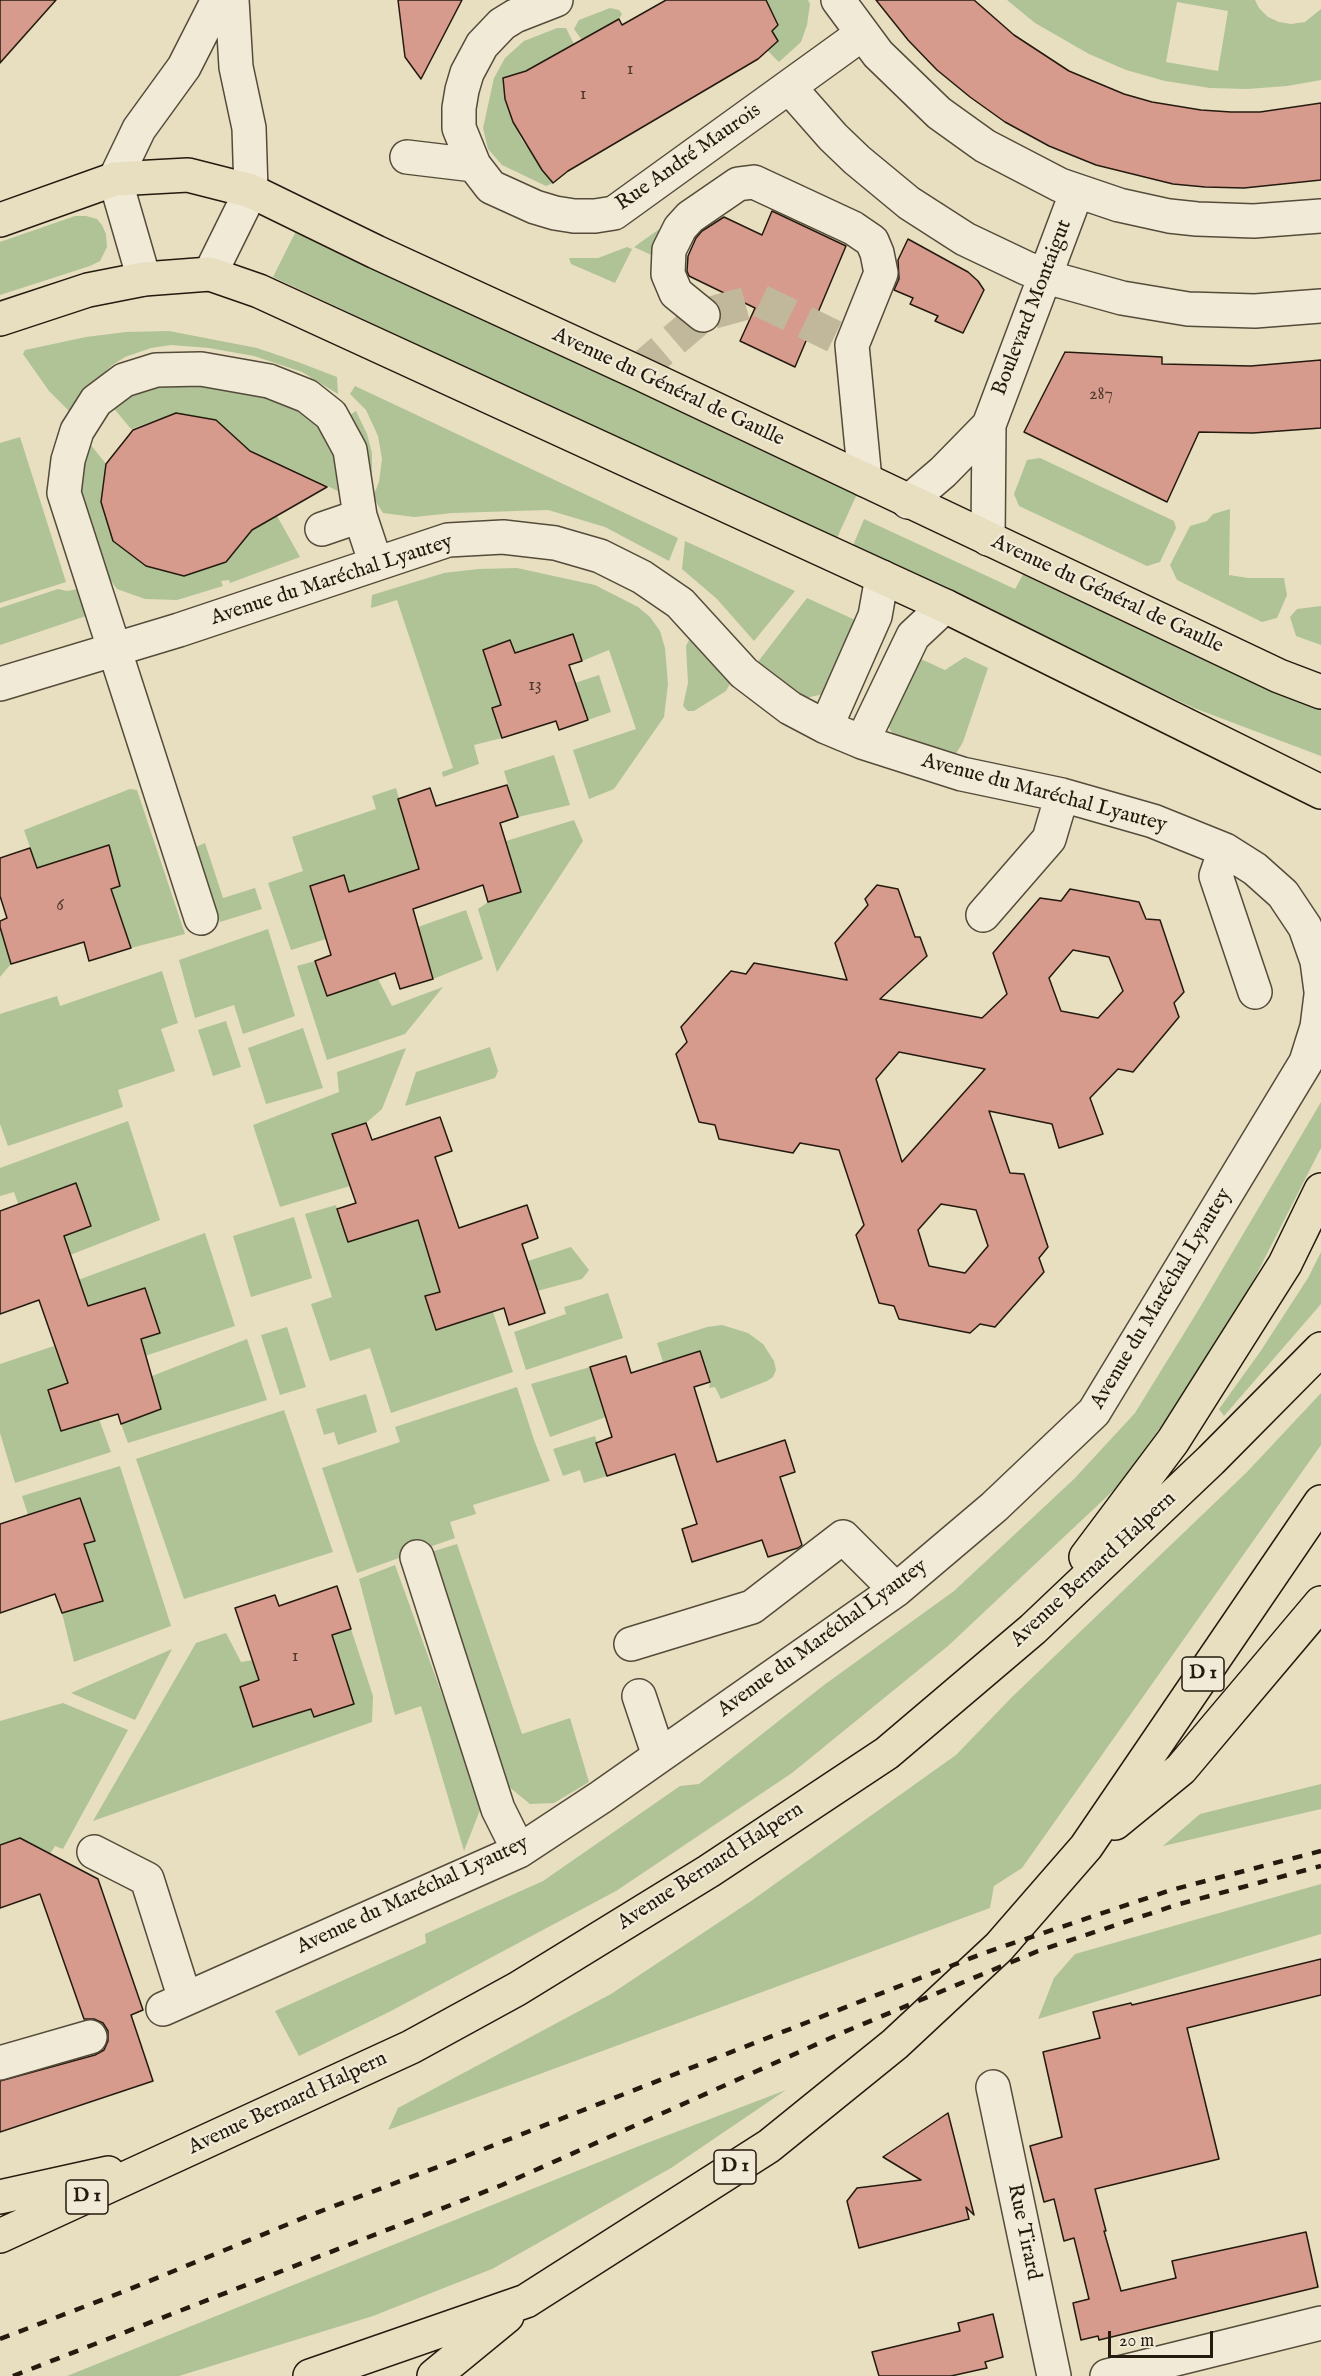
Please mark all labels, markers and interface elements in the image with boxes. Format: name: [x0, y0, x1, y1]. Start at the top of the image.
house number: 1: [627, 59, 633, 81]
house number: 1: [580, 84, 586, 106]
street label: Rue André Maurois: [612, 99, 766, 217]
street label: Boulevard Montaigut: [988, 216, 1078, 400]
street label: Avenue du Général de Gaulle: [548, 323, 788, 453]
house number: 287: [1089, 384, 1113, 406]
street label: Avenue du Maréchal Lyautey: [208, 530, 456, 632]
street label: Avenue du Général de Gaulle: [987, 530, 1227, 660]
house number: 13: [528, 675, 542, 697]
street label: Avenue du Maréchal Lyautey: [919, 749, 1169, 839]
house number: 6: [56, 895, 64, 917]
street label: Avenue du Maréchal Lyautey: [1086, 1184, 1238, 1414]
street label: Avenue Bernard Halpern: [1006, 1487, 1182, 1653]
street label: Avenue du Maréchal Lyautey: [713, 1554, 933, 1724]
house number: 1: [292, 1646, 298, 1668]
road number: D 1: [1182, 1657, 1224, 1691]
street label: Avenue Bernard Halpern: [613, 1797, 809, 1937]
street label: Avenue du Maréchal Lyautey: [293, 1831, 533, 1961]
street label: Avenue Bernard Halpern: [185, 2047, 391, 2161]
road number: D 1: [714, 2150, 756, 2184]
road number: D 1: [66, 2180, 108, 2214]
street label: Rue Tirard: [1001, 2182, 1045, 2282]
scale bar: [1111, 2319, 1216, 2357]
text: 20 m: [1119, 2330, 1154, 2353]

